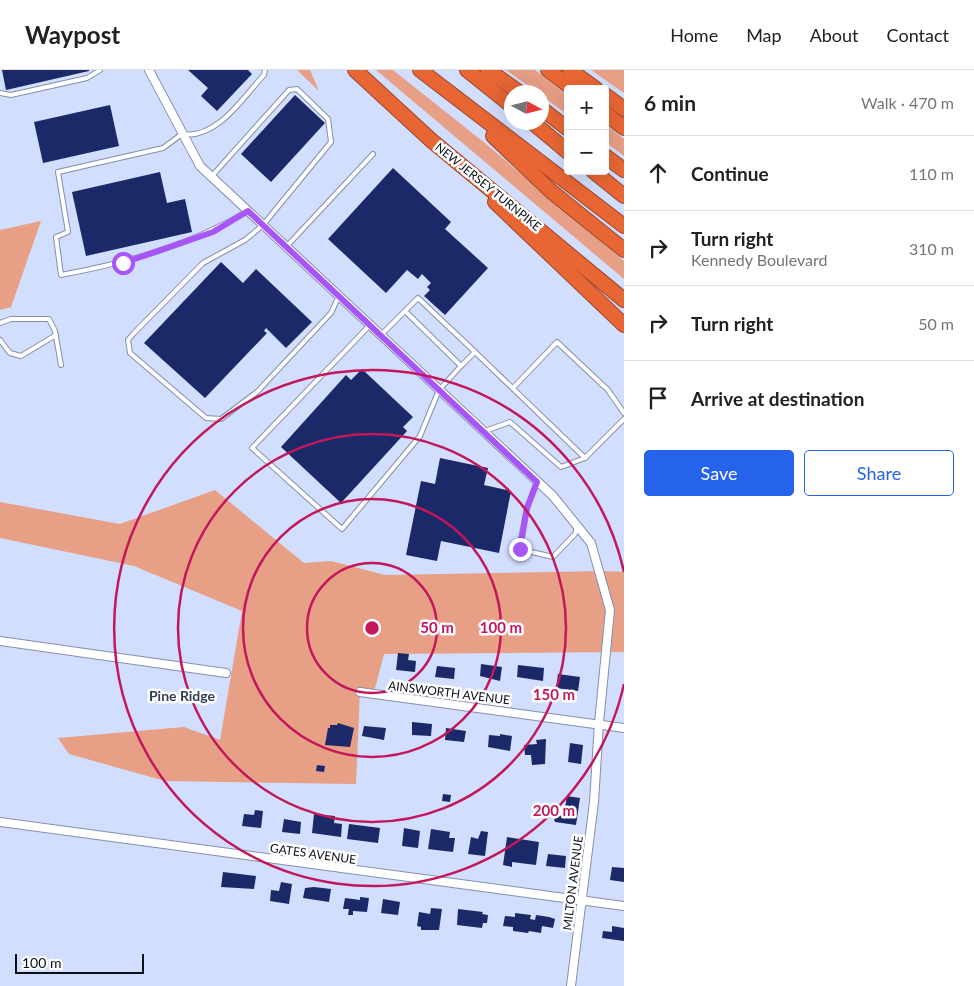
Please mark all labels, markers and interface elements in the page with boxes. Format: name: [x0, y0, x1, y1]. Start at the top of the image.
text: Waypost: [25, 20, 120, 49]
text: Home: [670, 24, 718, 46]
text: Map: [746, 24, 782, 46]
text: About: [810, 24, 859, 46]
text: Contact: [887, 24, 949, 46]
north arrow: [504, 85, 549, 130]
map controls: [564, 85, 609, 175]
button: +: [564, 85, 609, 130]
text: 6 min: [644, 90, 696, 115]
text: Walk · 470 m: [861, 93, 954, 112]
button: −: [564, 130, 609, 175]
street label: NEW JERSEY TURNPIKE: [432, 139, 544, 234]
icon: ahead: [644, 159, 672, 187]
text: Continue: [691, 162, 769, 185]
text: 110 m: [909, 164, 954, 183]
text: Turn right: [691, 227, 773, 250]
icon: right: [644, 234, 672, 262]
text: 310 m: [909, 239, 954, 258]
text: Kennedy Boulevard: [691, 250, 827, 269]
route start: [112, 252, 135, 275]
icon: right: [644, 309, 672, 337]
text: Turn right: [691, 312, 773, 335]
text: 50 m: [918, 314, 954, 333]
icon: arrive: [644, 384, 672, 412]
text: Arrive at destination: [691, 387, 864, 410]
button: Save: [644, 450, 794, 496]
button: Share: [804, 450, 954, 496]
route end: [509, 538, 532, 561]
text: 50 m: [420, 618, 454, 636]
text: 100 m: [480, 618, 522, 636]
centre of rings: [363, 619, 381, 637]
street label: AINSWORTH AVENUE: [387, 678, 511, 707]
text: 150 m: [533, 685, 575, 703]
district label: Pine Ridge: [149, 687, 216, 704]
text: 200 m: [533, 801, 575, 819]
street label: MILTON AVENUE: [559, 835, 586, 931]
street label: GATES AVENUE: [269, 840, 357, 867]
scale bar: [15, 951, 144, 974]
text: 100 m: [22, 954, 61, 971]

